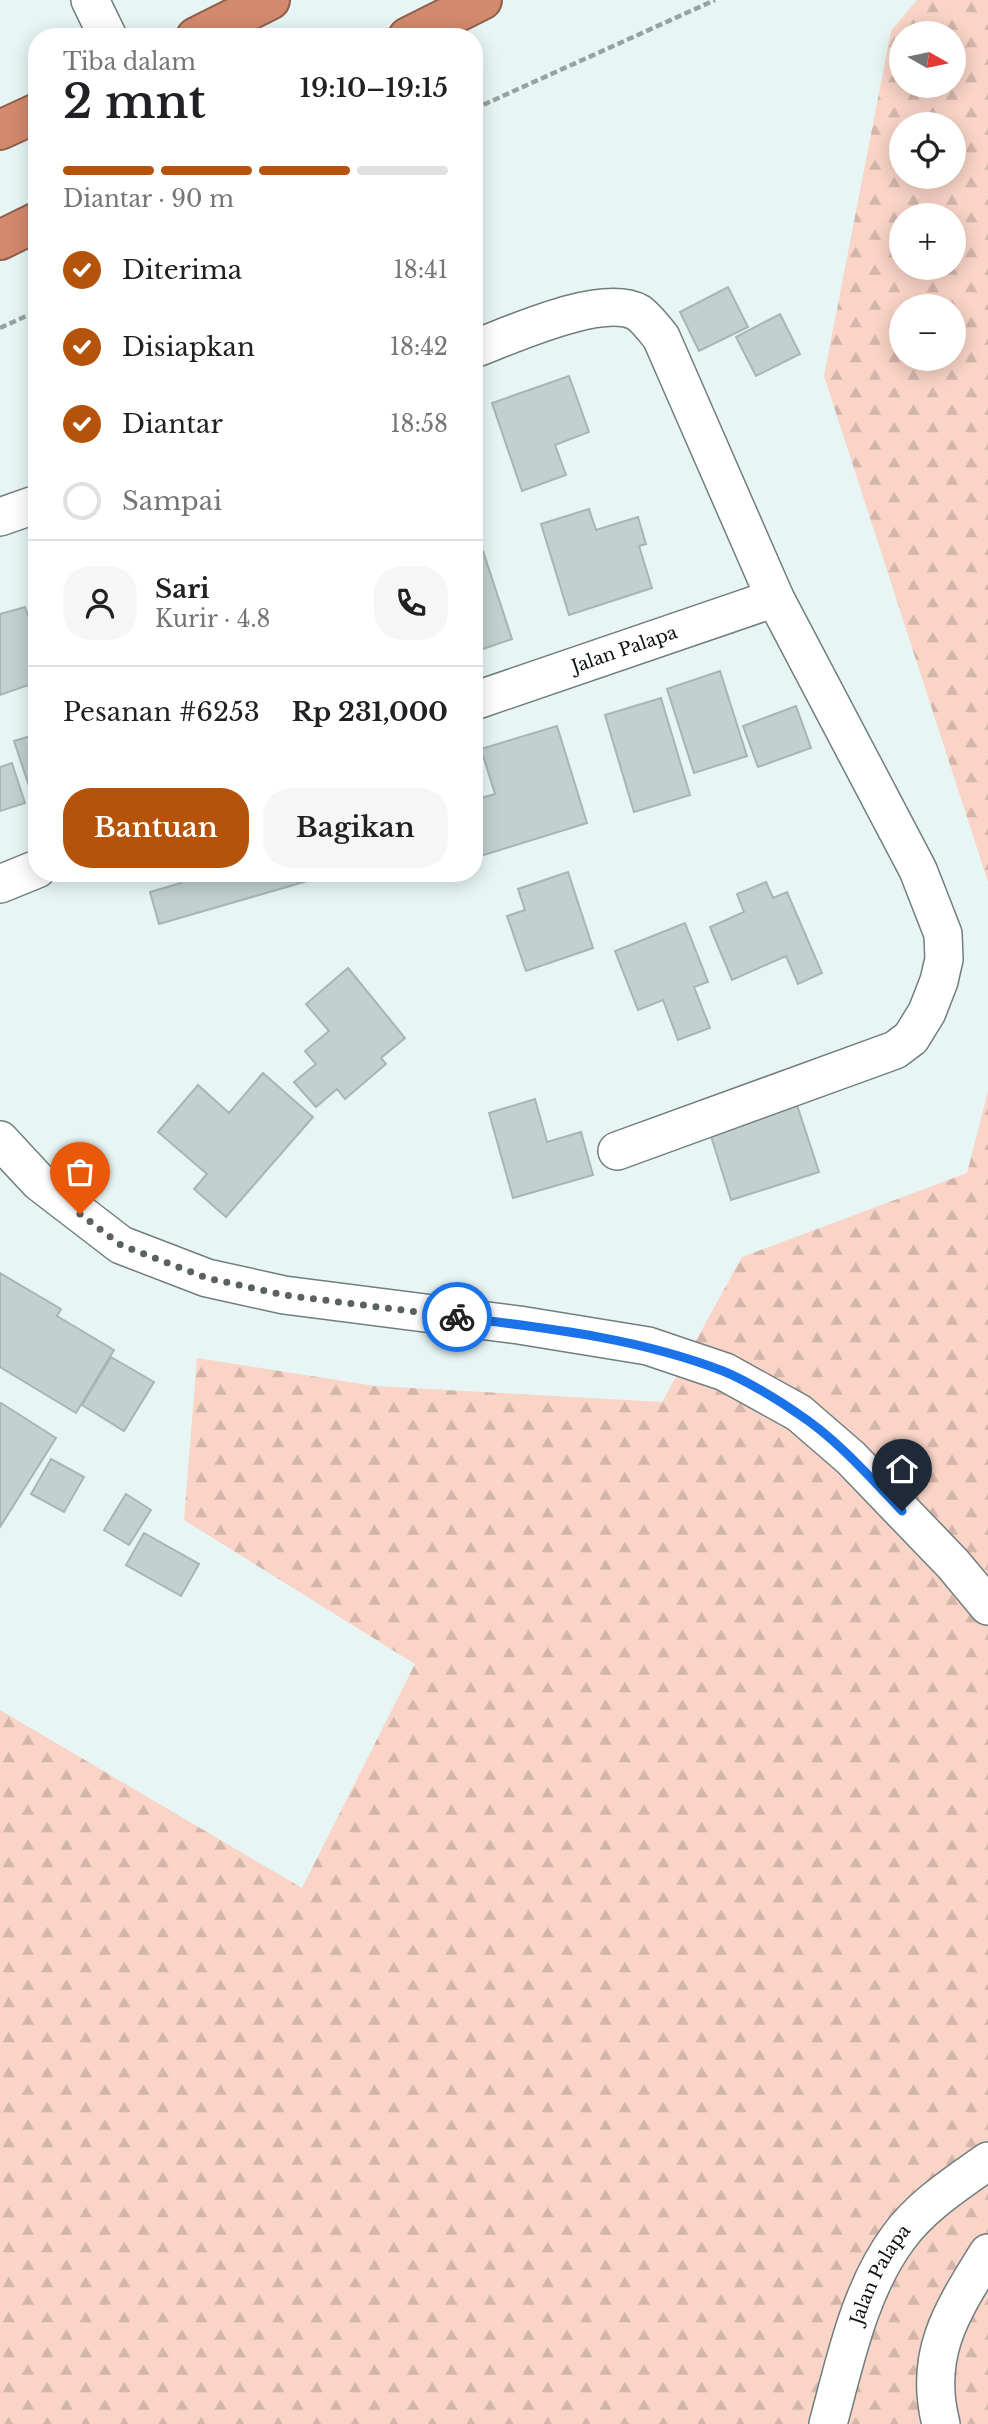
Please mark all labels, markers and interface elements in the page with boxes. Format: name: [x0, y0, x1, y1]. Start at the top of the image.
north arrow: [889, 21, 966, 98]
map controls: [889, 21, 966, 371]
text: Tiba dalam: [63, 48, 196, 76]
text: 19:10–19:15: [300, 72, 448, 104]
text: 2 mnt: [63, 73, 206, 130]
button: locate: [889, 112, 966, 189]
text: Diantar · 90 m: [63, 185, 234, 213]
button: +: [889, 203, 966, 280]
icon: check: [63, 251, 101, 289]
text: Diterima: [122, 254, 242, 286]
text: 18:41: [394, 256, 448, 284]
button: −: [889, 294, 966, 371]
icon: check: [63, 328, 101, 366]
text: Disiapkan: [122, 331, 255, 363]
text: 18:42: [390, 333, 448, 361]
icon: check: [63, 405, 101, 443]
text: Diantar: [122, 408, 223, 440]
text: 18:58: [390, 410, 448, 438]
text: Sampai: [122, 485, 222, 517]
button: person: [63, 566, 137, 640]
button: phone: [374, 566, 448, 640]
text: Sari: [155, 573, 210, 605]
text: Kurir · 4.8: [155, 605, 271, 633]
street label: Jalan Palapa: [567, 621, 680, 678]
text: Pesanan #6253: [63, 696, 260, 728]
text: Rp 231,000: [292, 696, 448, 728]
button: Bantuan: [63, 788, 249, 868]
button: Bagikan: [263, 788, 448, 868]
pin: [50, 1142, 110, 1214]
icon: bag: [61, 1153, 99, 1191]
courier: [422, 1282, 492, 1352]
icon: bike: [438, 1298, 476, 1336]
pin: [872, 1439, 932, 1511]
icon: home: [883, 1450, 921, 1488]
street label: Jalan Palapa: [845, 2220, 915, 2329]

